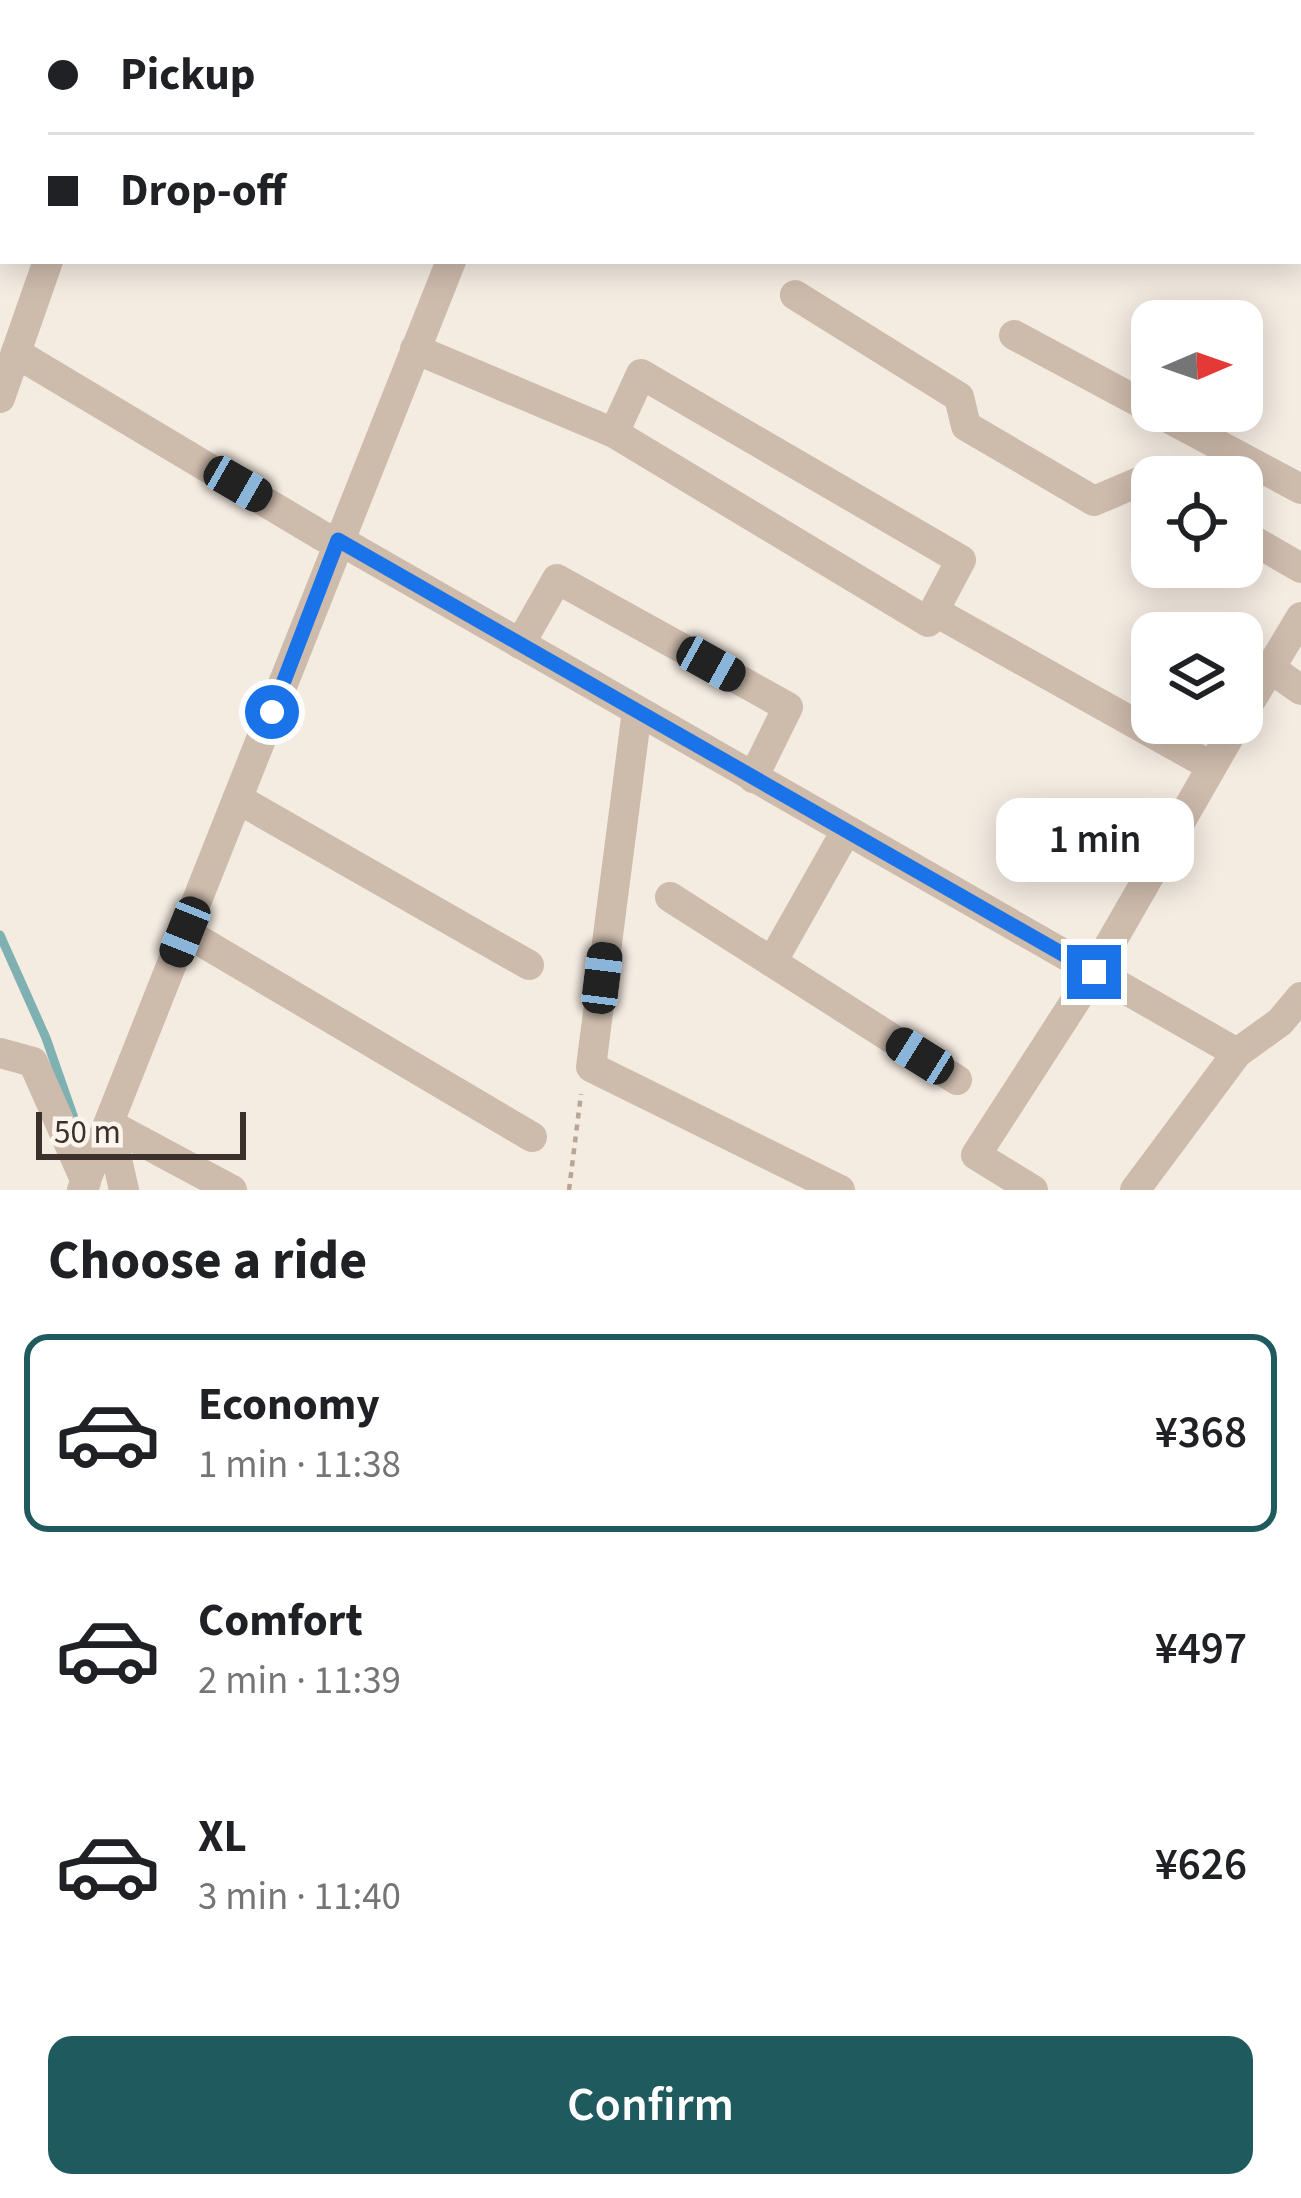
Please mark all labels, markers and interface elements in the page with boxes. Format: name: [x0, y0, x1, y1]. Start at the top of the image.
text: Pickup: [120, 43, 256, 107]
text: Drop-off: [120, 159, 286, 223]
north arrow: [1131, 300, 1263, 432]
map controls: [1131, 300, 1263, 744]
car: [198, 450, 278, 518]
button: locate: [1131, 456, 1263, 588]
button: layers: [1131, 612, 1263, 744]
car: [671, 631, 751, 697]
route start: [245, 685, 299, 739]
callout: 1 min: [995, 798, 1193, 882]
text: 1 min: [1049, 812, 1141, 868]
car: [155, 892, 215, 972]
car: [580, 940, 624, 1016]
route end: [1067, 945, 1121, 999]
car: [880, 1022, 960, 1090]
scale bar: [36, 1106, 246, 1159]
text: 50 m: [54, 1109, 121, 1156]
text: Choose a ride: [48, 1223, 367, 1300]
text: Economy: [198, 1373, 380, 1437]
icon: car: [54, 1379, 162, 1487]
text: ¥368: [1155, 1401, 1247, 1465]
text: 1 min · 11:38: [198, 1437, 401, 1493]
text: Comfort: [198, 1589, 363, 1653]
icon: car: [54, 1595, 162, 1703]
text: ¥497: [1155, 1617, 1247, 1681]
text: 2 min · 11:39: [198, 1653, 401, 1709]
text: XL: [198, 1805, 247, 1869]
icon: car: [54, 1811, 162, 1919]
text: ¥626: [1155, 1833, 1247, 1897]
text: 3 min · 11:40: [198, 1869, 401, 1925]
button: Confirm: [48, 2036, 1253, 2174]

